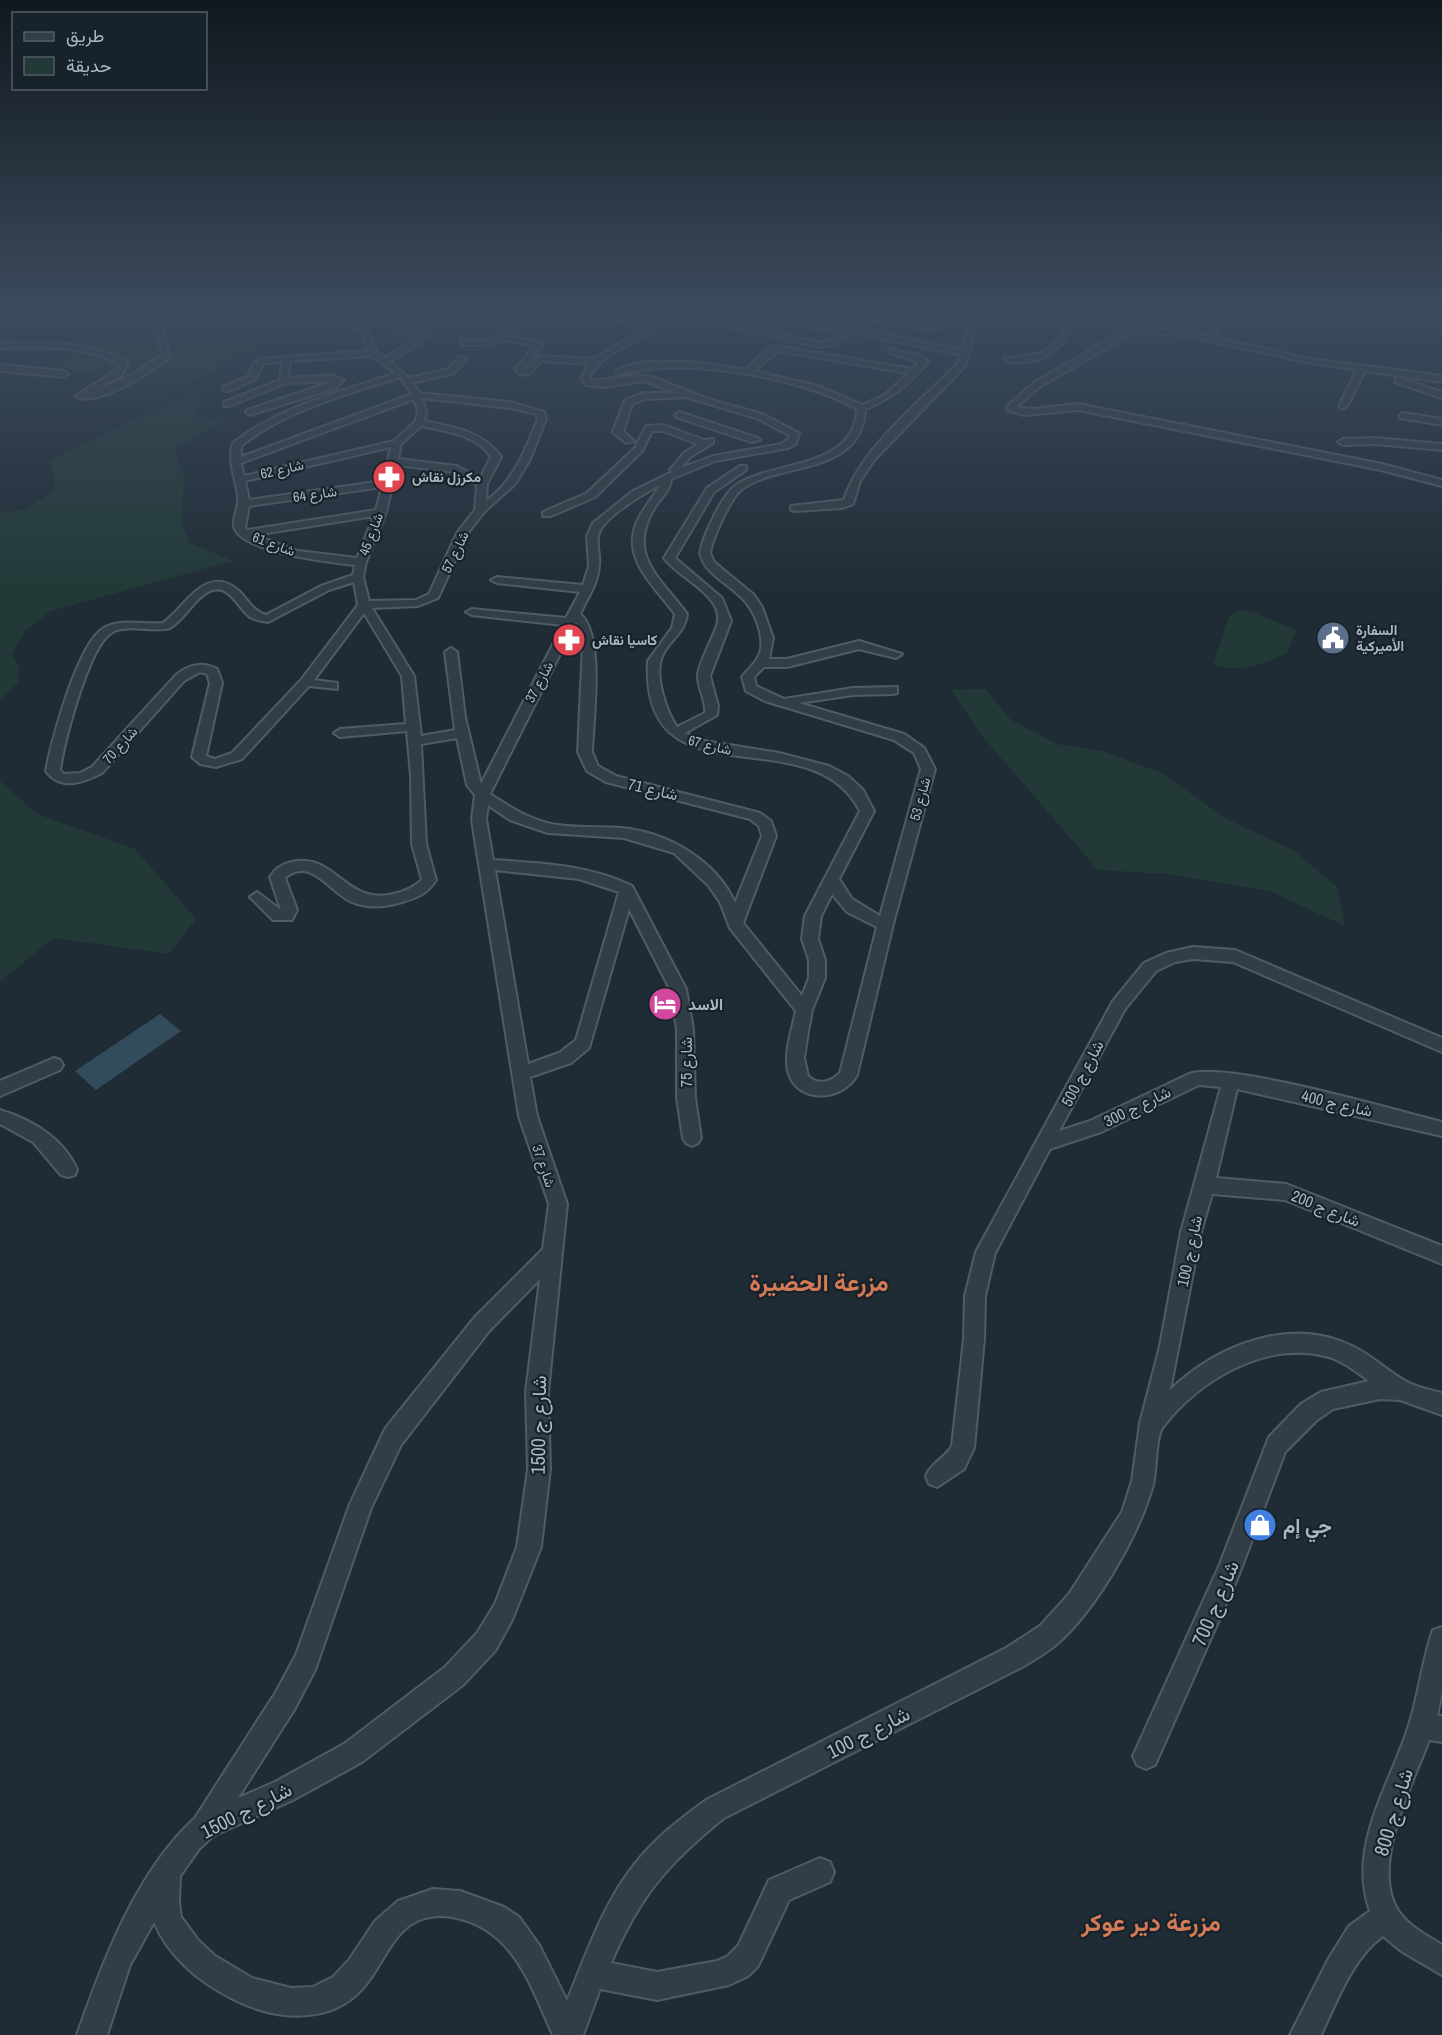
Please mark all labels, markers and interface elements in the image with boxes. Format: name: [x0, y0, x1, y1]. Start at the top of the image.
legend: [12, 12, 207, 90]
text: طريق: [66, 23, 104, 48]
text: حديقة: [66, 53, 112, 78]
street label: شارع 62: [258, 455, 306, 485]
pharmacy icon: مكرزل نقاش: [371, 459, 407, 495]
place label: مكرزل نقاش: [412, 468, 481, 486]
street label: شارع 64: [292, 482, 338, 508]
street label: شارع 45: [355, 510, 389, 559]
street label: شارع 61: [249, 528, 298, 562]
street label: شارع 57: [437, 528, 475, 577]
public building icon: السفارة الأميركية: [1315, 620, 1351, 656]
place label: السفارة الأميركية: [1356, 621, 1404, 655]
pharmacy icon: كاسيا نقاش: [551, 622, 587, 658]
place label: كاسيا نقاش: [592, 631, 657, 649]
street label: شارع 37: [521, 658, 559, 707]
street label: شارع 70: [99, 723, 143, 769]
street label: شارع 67: [686, 731, 734, 761]
street label: شارع 71: [626, 773, 680, 806]
street label: شارع 53: [906, 775, 936, 823]
hotel icon: الاسد: [647, 986, 683, 1022]
place label: الاسد: [688, 993, 723, 1015]
street label: شارع ج 500: [1055, 1036, 1110, 1110]
street label: شارع 75: [675, 1037, 698, 1087]
street label: شارع ج 300: [1100, 1080, 1175, 1133]
street label: شارع ج 400: [1299, 1084, 1375, 1123]
street label: شارع 37: [526, 1142, 560, 1190]
street label: شارع ج 200: [1288, 1184, 1364, 1233]
street label: شارع ج 100: [1171, 1213, 1208, 1289]
district label: مزرعة الحضيرة: [749, 1266, 889, 1298]
street label: شارع ج 1500: [524, 1375, 553, 1475]
shop icon: جي إم: [1242, 1507, 1278, 1543]
place label: جي إم: [1283, 1512, 1332, 1543]
street label: شارع ج 700: [1185, 1556, 1246, 1650]
street label: شارع ج 100: [822, 1700, 915, 1765]
street label: شارع ج 800: [1367, 1765, 1420, 1859]
street label: شارع ج 1500: [196, 1775, 297, 1845]
district label: مزرعة دير عوكر: [1080, 1906, 1221, 1938]

